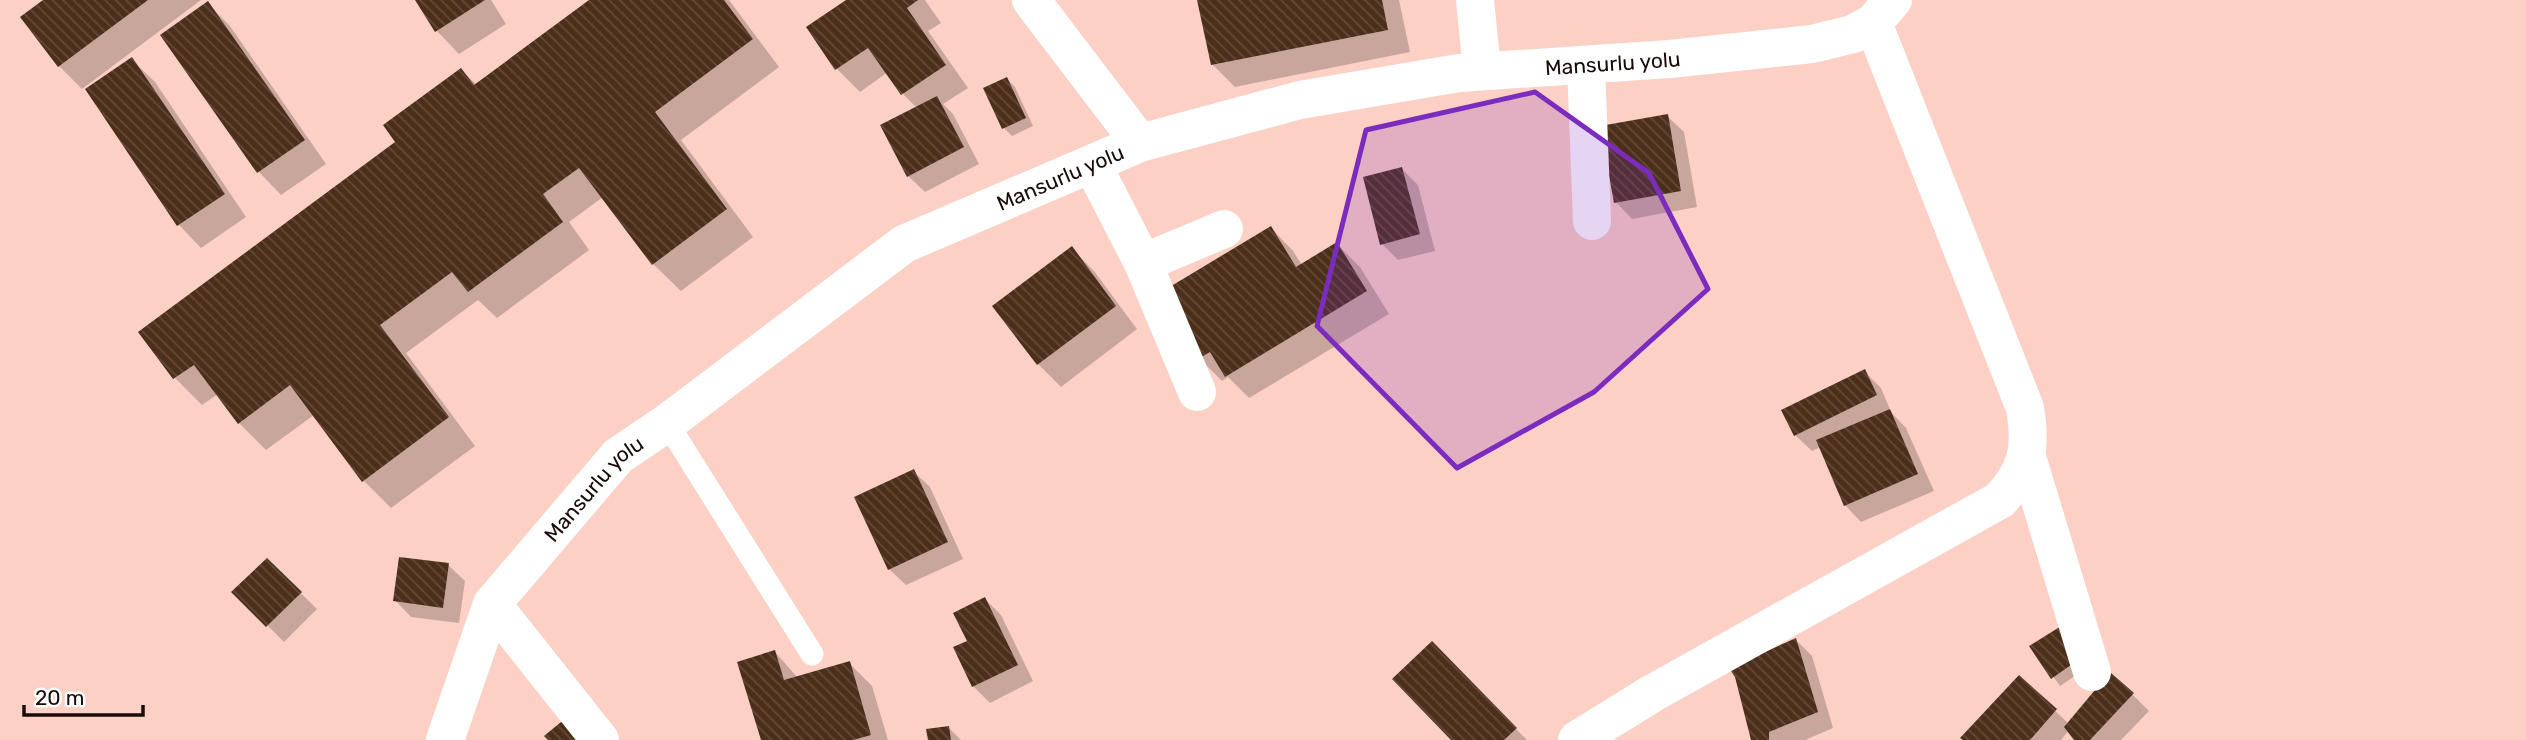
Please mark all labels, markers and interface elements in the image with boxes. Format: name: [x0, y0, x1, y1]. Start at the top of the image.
street label: Mansurlu yolu: [1544, 45, 1682, 80]
street label: Mansurlu yolu: [993, 139, 1127, 215]
street label: Mansurlu yolu: [538, 430, 648, 546]
scale bar: [24, 674, 144, 718]
text: 20 m: [35, 685, 84, 710]

